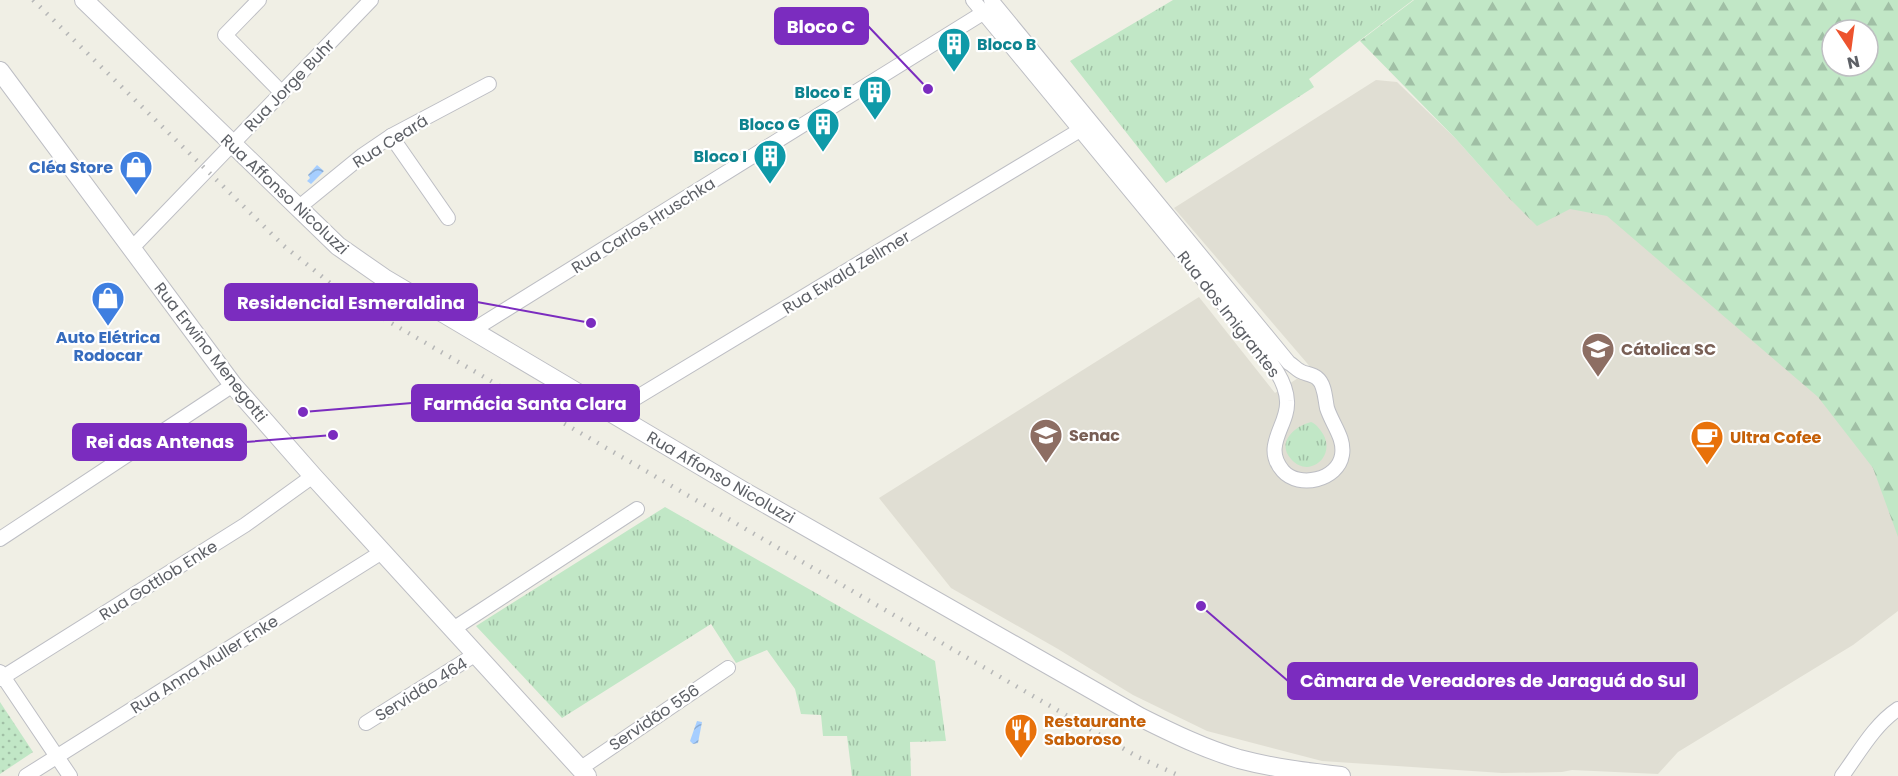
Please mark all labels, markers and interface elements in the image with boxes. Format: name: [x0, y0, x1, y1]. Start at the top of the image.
callout: Bloco C: [775, 8, 868, 44]
text: Bloco C: [787, 14, 855, 39]
north arrow: [1820, 18, 1880, 78]
building icon: Bloco B: [936, 26, 972, 73]
place label: Bloco B: [977, 33, 1036, 56]
street label: Rua Jorge Buhr: [239, 34, 340, 137]
text: N: [1845, 50, 1862, 75]
building icon: Bloco E: [857, 74, 893, 121]
place label: Bloco E: [795, 81, 852, 104]
building icon: Bloco G: [805, 106, 841, 153]
street label: Rua Ceará: [348, 109, 432, 174]
place label: Bloco G: [739, 113, 800, 136]
street label: Rua Affonso Nicoluzzi: [216, 129, 354, 260]
building icon: Bloco I: [752, 138, 788, 185]
place label: Bloco I: [694, 145, 747, 168]
shop icon: Cléa Store: [118, 149, 154, 196]
place label: Cléa Store: [29, 156, 113, 179]
street label: Rua Carlos Hruschka: [567, 172, 720, 279]
street label: Rua Ewald Zellmer: [778, 225, 914, 320]
street label: Rua dos Imigrantes: [1172, 246, 1285, 382]
street label: Rua Erwino Menegotti: [149, 278, 272, 427]
shop icon: Auto Elétrica Rodocar: [90, 280, 126, 327]
callout: Residencial Esmeraldina: [225, 284, 477, 320]
text: Residencial Esmeraldina: [237, 290, 465, 315]
place label: Auto Elétrica Rodocar: [56, 326, 160, 367]
school or university icon: Cátolica SC: [1580, 331, 1616, 378]
place label: Cátolica SC: [1621, 338, 1716, 361]
callout: Farmácia Santa Clara: [412, 385, 639, 421]
text: Farmácia Santa Clara: [423, 391, 627, 416]
school or university icon: Senac: [1028, 417, 1064, 464]
cafe icon: Ultra Cofee: [1689, 419, 1725, 466]
callout: Rei das Antenas: [73, 424, 246, 460]
place label: Senac: [1069, 424, 1120, 447]
street label: Rua Affonso Nicoluzzi: [642, 426, 799, 529]
place label: Ultra Cofee: [1730, 426, 1822, 449]
text: Rei das Antenas: [86, 429, 234, 454]
street label: Rua Gottlob Enke: [95, 535, 222, 626]
street label: Rua Anna Muller Enke: [126, 610, 283, 719]
street label: Servidão 464: [371, 652, 472, 727]
callout: Câmara de Vereadores de Jaraguá do Sul: [1288, 663, 1697, 699]
text: Câmara de Vereadores de Jaraguá do Sul: [1300, 668, 1686, 693]
street label: Servidão 556: [604, 679, 704, 756]
place label: Restaurante Saboroso: [1044, 710, 1146, 751]
restaurant icon: Restaurante Saboroso: [1003, 712, 1039, 759]

